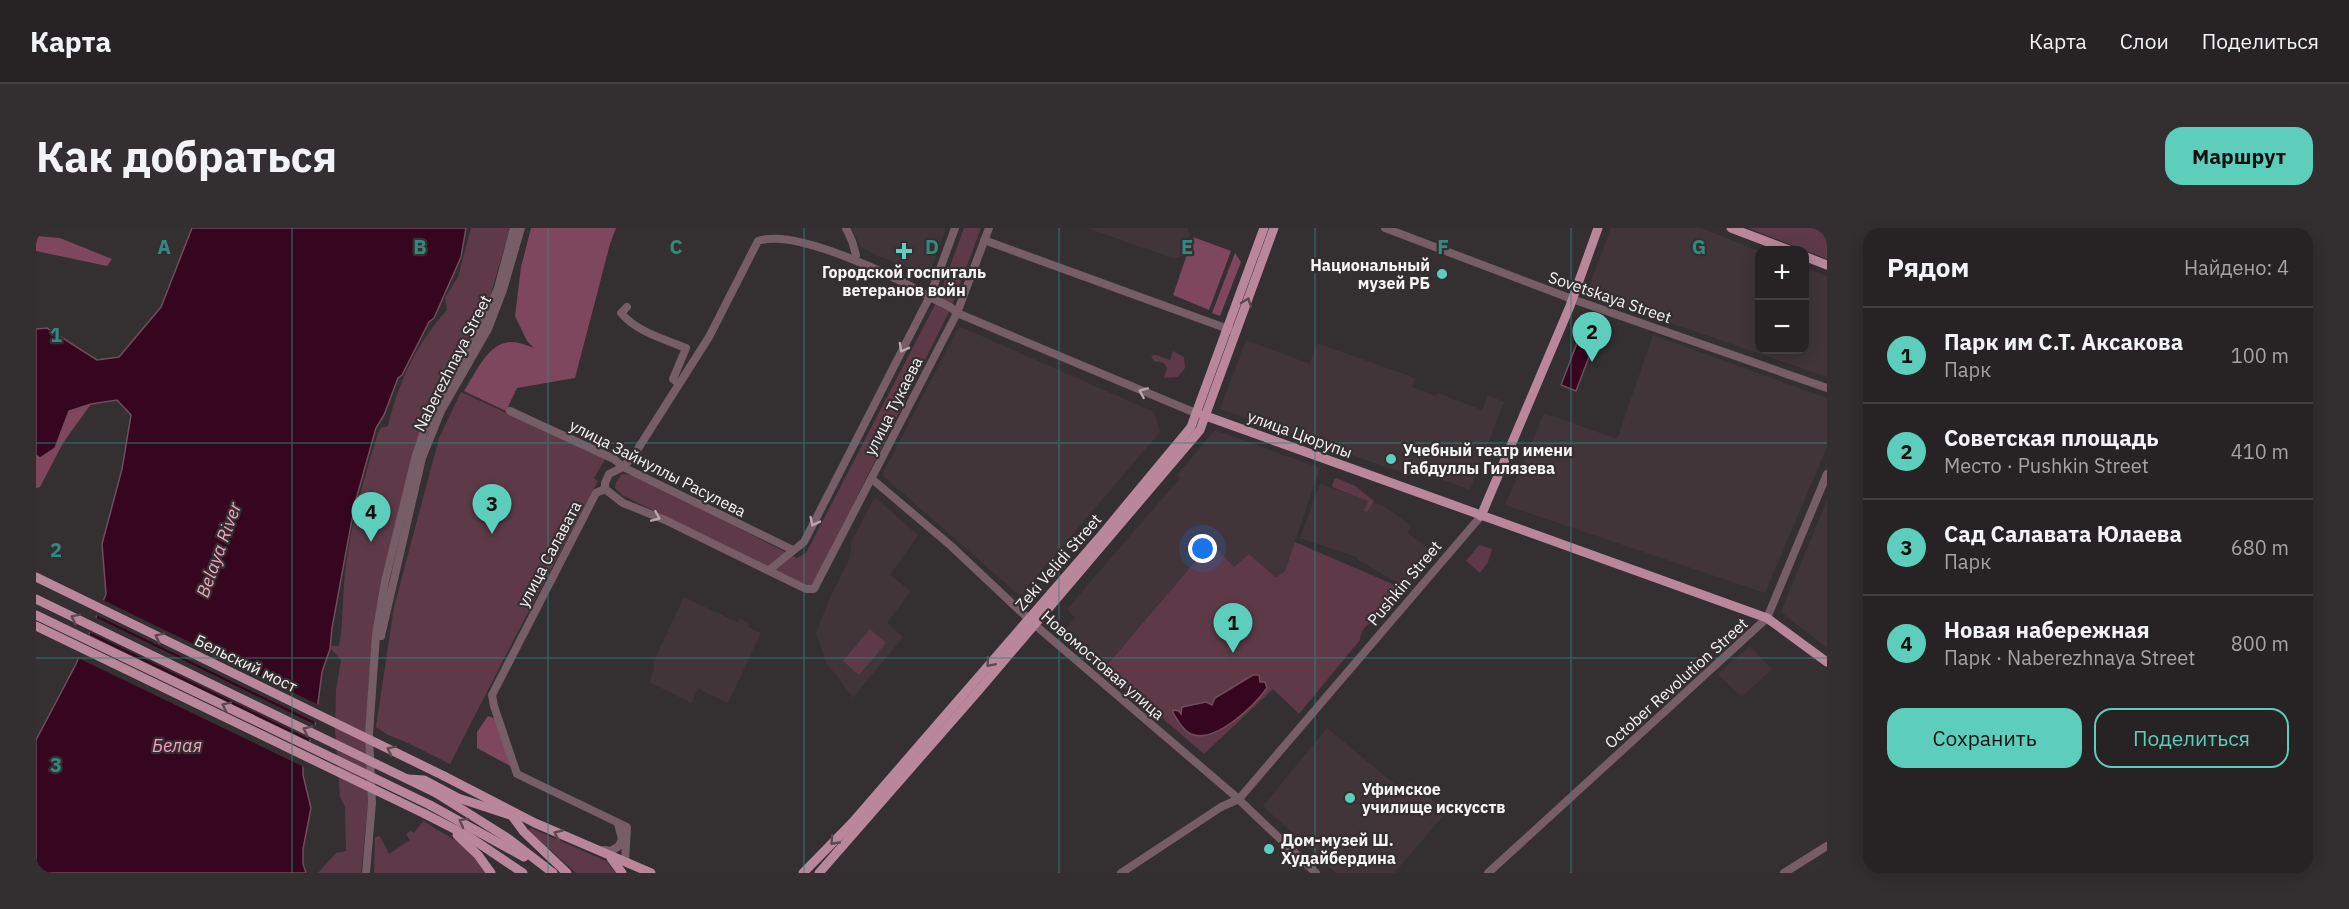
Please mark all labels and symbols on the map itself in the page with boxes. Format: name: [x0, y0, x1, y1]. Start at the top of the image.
text: A: [157, 233, 171, 260]
text: B: [413, 233, 427, 260]
text: C: [669, 233, 683, 260]
text: D: [925, 233, 939, 260]
text: E: [1181, 233, 1193, 260]
text: F: [1437, 233, 1449, 260]
text: G: [1692, 233, 1706, 260]
marker: Городской госпиталь ветеранов войн: [895, 242, 913, 260]
place label: Национальный музей РБ: [1310, 255, 1430, 293]
place label: Городской госпиталь ветеранов войн: [822, 262, 986, 300]
marker: Национальный музей РБ: [1435, 267, 1449, 281]
street label: Sovetskaya Street: [1546, 267, 1674, 327]
street label: Naberezhnaya Street: [409, 291, 495, 435]
one-way arrow: [1240, 297, 1253, 308]
pin: 2: [1572, 312, 1612, 362]
text: 1: [50, 321, 62, 348]
one-way arrow: [899, 342, 910, 353]
street label: улица Тукаева: [860, 353, 927, 459]
one-way arrow: [1139, 388, 1150, 400]
street label: улица Цюрупы: [1245, 406, 1355, 462]
street label: улица Зайнуллы Расулева: [567, 415, 750, 521]
place label: Учебный театр имени Габдуллы Гилязева: [1403, 440, 1573, 478]
marker: Учебный театр имени Габдуллы Гилязева: [1384, 452, 1398, 466]
pin: 3: [472, 484, 512, 534]
pin: 4: [352, 492, 390, 542]
street label: улица Салавата: [513, 497, 586, 610]
water label: Belaya River: [191, 499, 246, 600]
one-way arrow: [650, 510, 661, 522]
street label: Zeki Velidi Street: [1011, 510, 1105, 614]
one-way arrow: [809, 515, 821, 526]
your location: [1188, 534, 1217, 563]
text: 2: [50, 536, 62, 563]
street label: Pushkin Street: [1363, 536, 1445, 630]
pin: 1: [1214, 604, 1252, 653]
street label: Новомостовая улица: [1037, 606, 1169, 724]
one-way arrow: [71, 613, 82, 625]
street label: October Revolution Street: [1600, 613, 1752, 753]
street label: Бельский мост: [191, 630, 301, 697]
one-way arrow: [155, 633, 166, 645]
one-way arrow: [986, 656, 997, 667]
one-way arrow: [221, 702, 232, 714]
one-way arrow: [303, 726, 314, 738]
water label: Белая: [152, 734, 202, 757]
one-way arrow: [387, 746, 398, 758]
text: 3: [50, 751, 62, 778]
place label: Уфимское училище искусств: [1362, 779, 1506, 817]
marker: Уфимское училище искусств: [1343, 791, 1357, 805]
one-way arrow: [458, 818, 469, 829]
one-way arrow: [554, 829, 565, 841]
place label: Дом-музей Ш. Худайбердина: [1281, 830, 1396, 868]
one-way arrow: [830, 834, 841, 844]
marker: Дом-музей Ш. Худайбердина: [1262, 842, 1276, 856]

